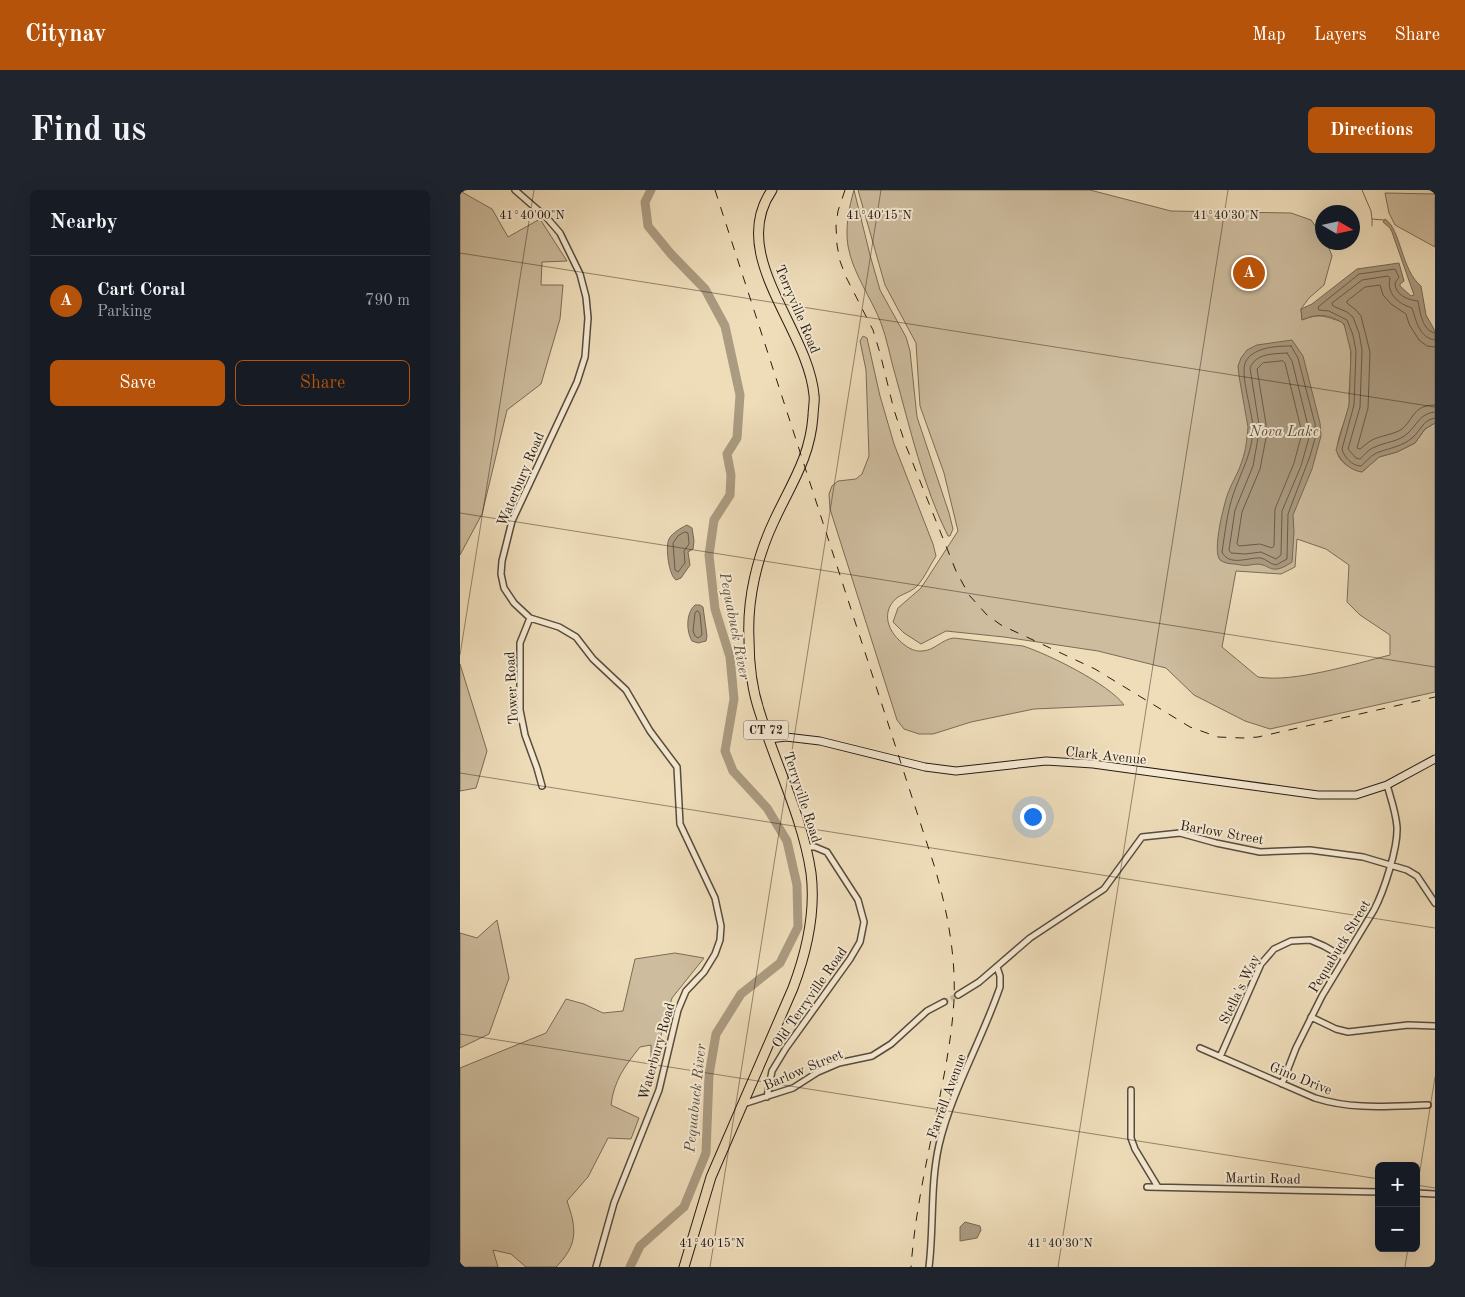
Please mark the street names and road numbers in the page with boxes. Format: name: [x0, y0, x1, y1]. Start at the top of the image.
street label: Terryville Road: [772, 263, 822, 356]
street label: Waterbury Road: [495, 430, 547, 528]
street label: Tower Road: [503, 651, 521, 725]
road number: CT 72: [744, 720, 788, 740]
street label: Clark Avenue: [1065, 745, 1147, 767]
street label: Terryville Road: [781, 750, 823, 845]
street label: Barlow Street: [1179, 819, 1265, 847]
street label: Pequabuck Street: [1307, 898, 1373, 995]
street label: Old Terryville Road: [770, 945, 850, 1051]
street label: Stella's Way: [1217, 952, 1263, 1027]
street label: Waterbury Road: [636, 1001, 678, 1102]
street label: Barlow Street: [762, 1047, 845, 1093]
street label: Farrell Avenue: [925, 1052, 969, 1141]
street label: Gino Drive: [1267, 1060, 1334, 1098]
street label: Martin Road: [1225, 1171, 1301, 1187]

